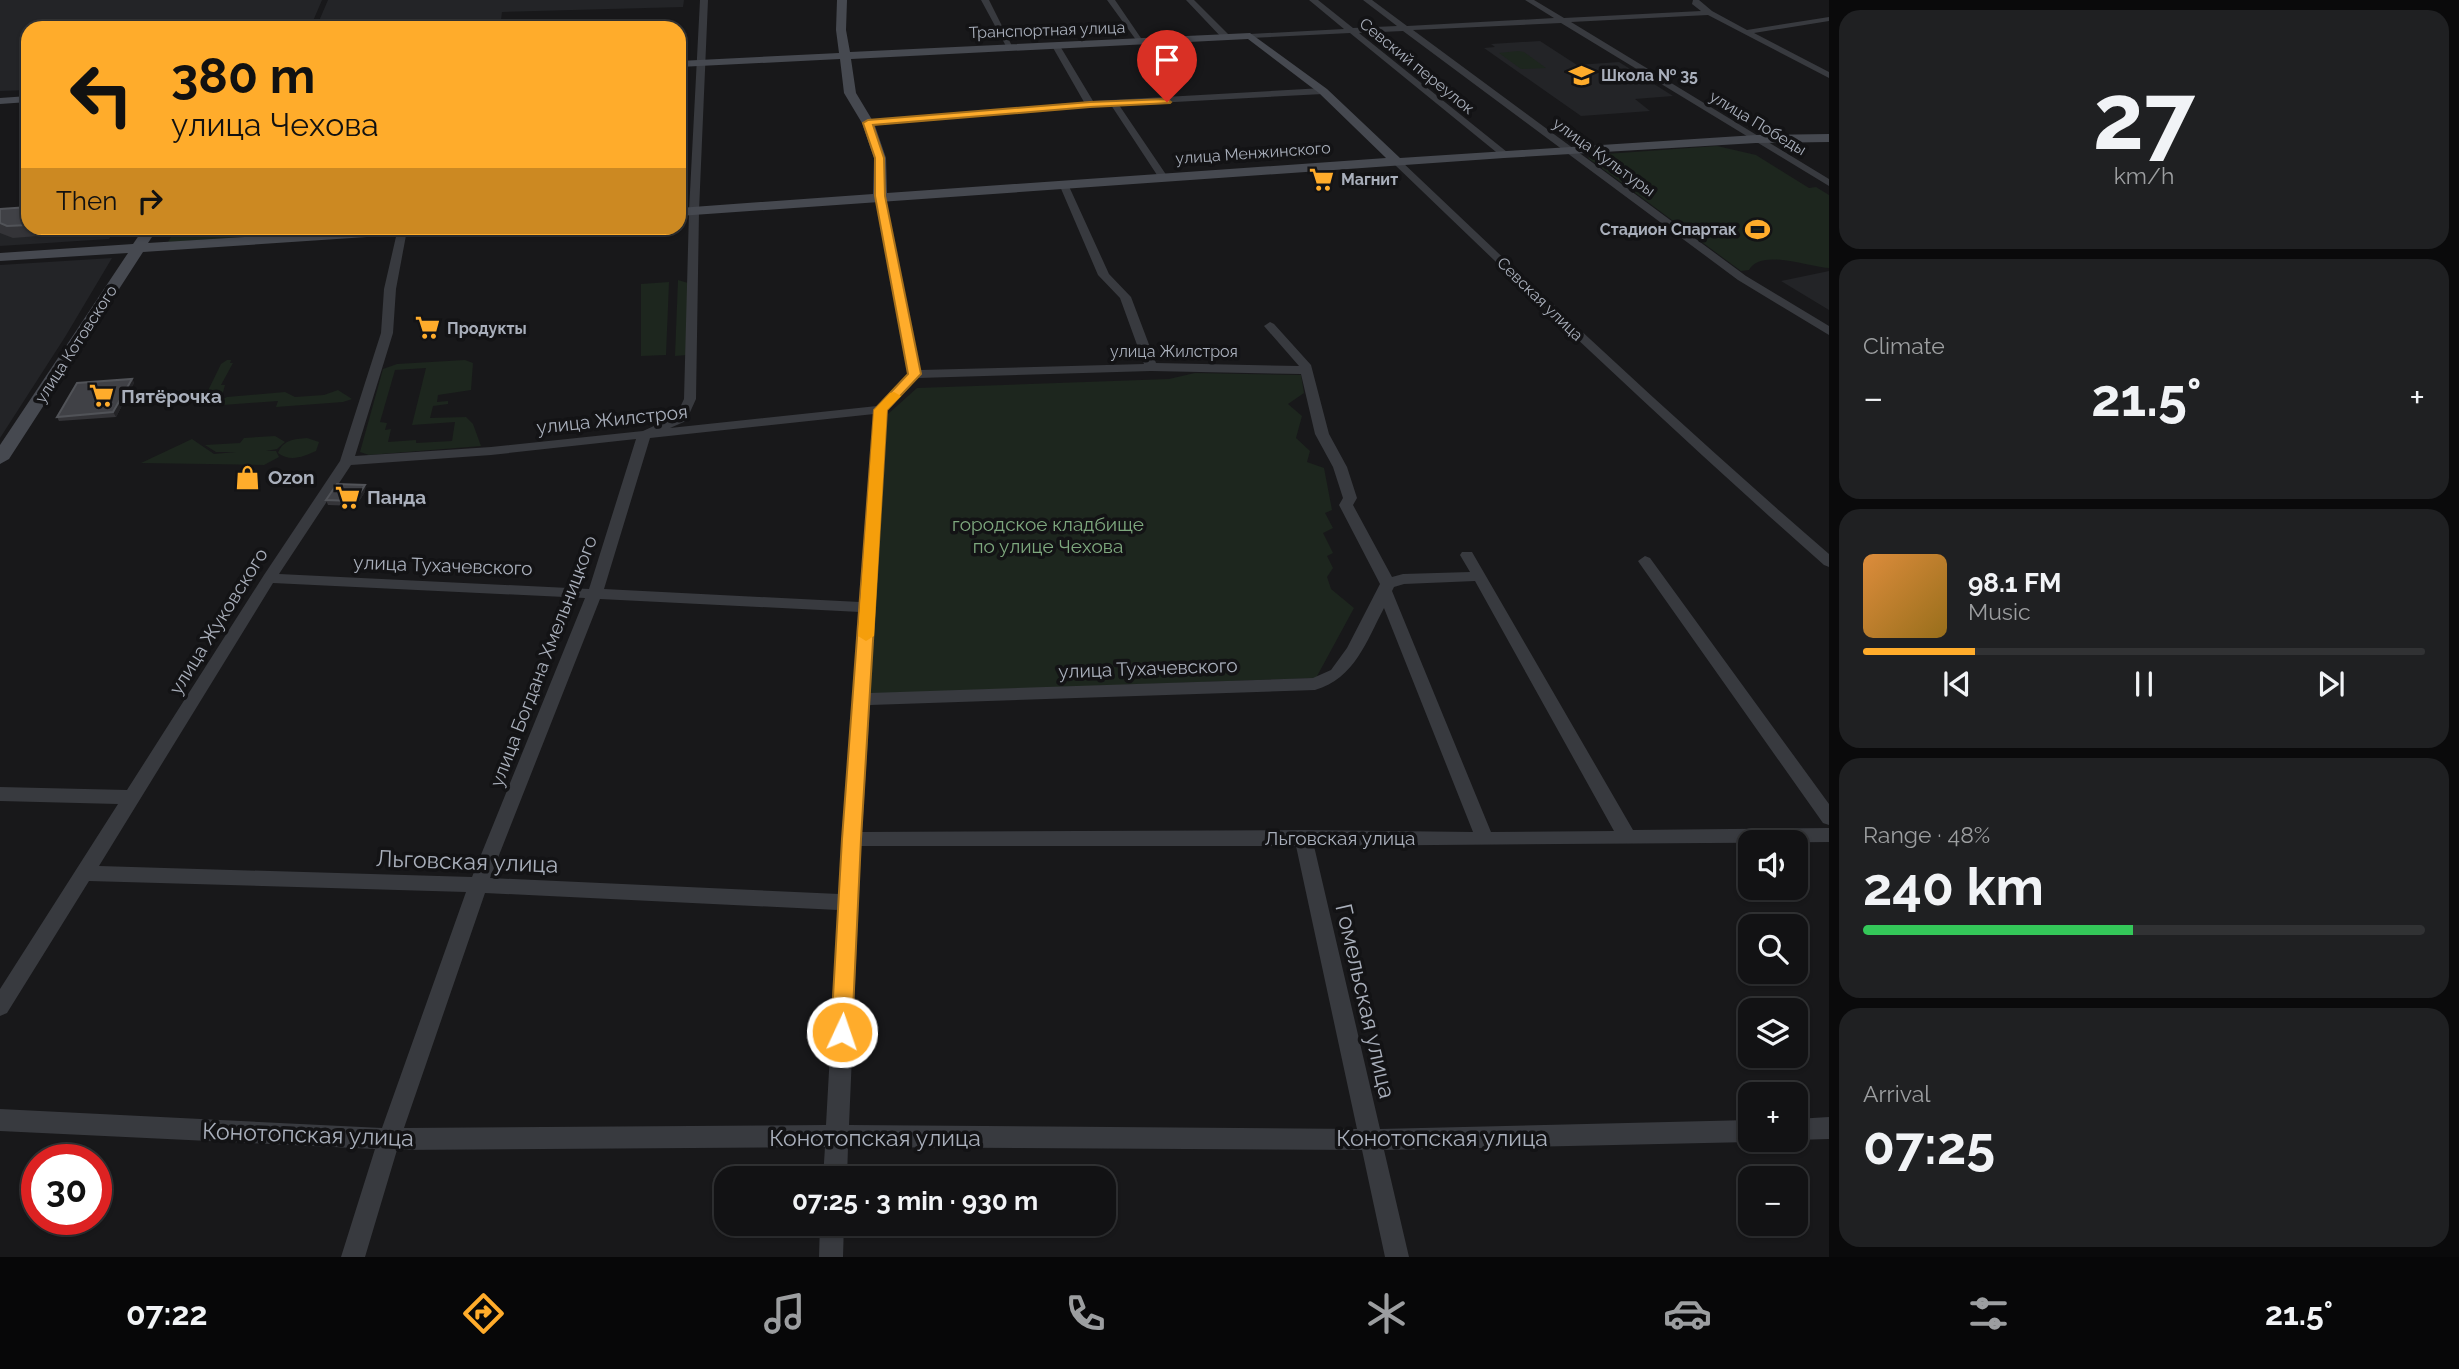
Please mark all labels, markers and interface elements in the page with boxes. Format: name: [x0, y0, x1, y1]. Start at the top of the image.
street label: Севский переулок: [1356, 14, 1478, 118]
street label: Транспортная улица: [969, 18, 1125, 42]
pin: [1137, 30, 1197, 102]
icon: arrive: [1148, 41, 1186, 79]
text: 380 m: [171, 47, 315, 104]
icon: left: [56, 49, 147, 140]
school or university icon: Школа № 35: [1567, 61, 1595, 89]
text: 27: [2093, 63, 2195, 170]
place label: Школа № 35: [1601, 66, 1698, 85]
street label: улица Победы: [1706, 87, 1810, 159]
text: улица Чехова: [171, 106, 379, 143]
street label: улица Культуры: [1549, 114, 1659, 200]
street label: улица Менжинского: [1175, 138, 1331, 168]
text: km/h: [2114, 162, 2174, 189]
supermarket icon: Магнит: [1307, 165, 1335, 193]
place label: Магнит: [1341, 170, 1398, 189]
icon: right: [131, 182, 169, 220]
text: Then: [56, 186, 117, 216]
sports icon: Стадион Спартак: [1743, 215, 1771, 243]
place label: Стадион Спартак: [1600, 220, 1737, 239]
street label: Севская улица: [1493, 253, 1587, 345]
street label: улица Котовского: [31, 282, 121, 406]
supermarket icon: Продукты: [413, 314, 441, 342]
place label: Продукты: [447, 319, 527, 338]
text: Climate: [1863, 332, 1945, 359]
street label: улица Жилстроя: [1110, 342, 1238, 361]
text: 21.5°: [2091, 367, 2202, 428]
text: −: [1863, 375, 1883, 420]
text: +: [2409, 375, 2425, 420]
supermarket icon: Пятёрочка: [87, 382, 115, 410]
place label: Пятёрочка: [121, 385, 222, 407]
street label: улица Жилстроя: [535, 400, 689, 438]
shop icon: Ozon: [234, 463, 262, 491]
place label: Ozon: [268, 466, 315, 488]
supermarket icon: Панда: [333, 483, 361, 511]
place label: Панда: [367, 486, 426, 508]
park label: городское кладбище по улице Чехова: [952, 513, 1144, 557]
street label: улица Богдана Хмельницкого: [485, 532, 601, 790]
street label: улица Жуковского: [164, 544, 272, 698]
street label: улица Тухачевского: [353, 551, 533, 579]
text: 98.1 FM: [1968, 568, 2061, 598]
text: Music: [1968, 598, 2031, 625]
street label: улица Тухачевского: [1058, 654, 1238, 682]
icon: previous: [1938, 665, 1976, 703]
icon: pause: [2125, 665, 2163, 703]
icon: next: [2312, 665, 2350, 703]
text: Range · 48%: [1863, 821, 1990, 848]
street label: Льговская улица: [1265, 827, 1415, 849]
map controls: [1738, 830, 1808, 1236]
button: sound: [1738, 830, 1808, 900]
street label: Льговская улица: [375, 844, 559, 878]
text: 240 km: [1863, 856, 2044, 917]
street label: Гомельская улица: [1330, 901, 1402, 1101]
button: search: [1738, 914, 1808, 984]
position arrow: [805, 995, 879, 1069]
button: layers: [1738, 998, 1808, 1068]
text: Arrival: [1863, 1080, 1930, 1107]
button: +: [1738, 1082, 1808, 1152]
text: 07:25: [1863, 1115, 1995, 1176]
street label: Конотопская улица: [202, 1117, 414, 1151]
street label: Конотопская улица: [769, 1124, 981, 1151]
street label: Конотопская улица: [1336, 1124, 1548, 1151]
speed limit sign: 30: [21, 1144, 112, 1235]
button: −: [1738, 1166, 1808, 1236]
text: 07:25 · 3 min · 930 m: [792, 1186, 1038, 1216]
icon: directions: [459, 1289, 508, 1338]
icon: music: [760, 1289, 809, 1338]
icon: phone: [1061, 1289, 1110, 1338]
icon: climate: [1362, 1289, 1411, 1338]
icon: car: [1663, 1289, 1712, 1338]
icon: filters: [1964, 1289, 2013, 1338]
text: 07:22: [126, 1295, 208, 1332]
text: 21.5°: [2265, 1295, 2333, 1332]

